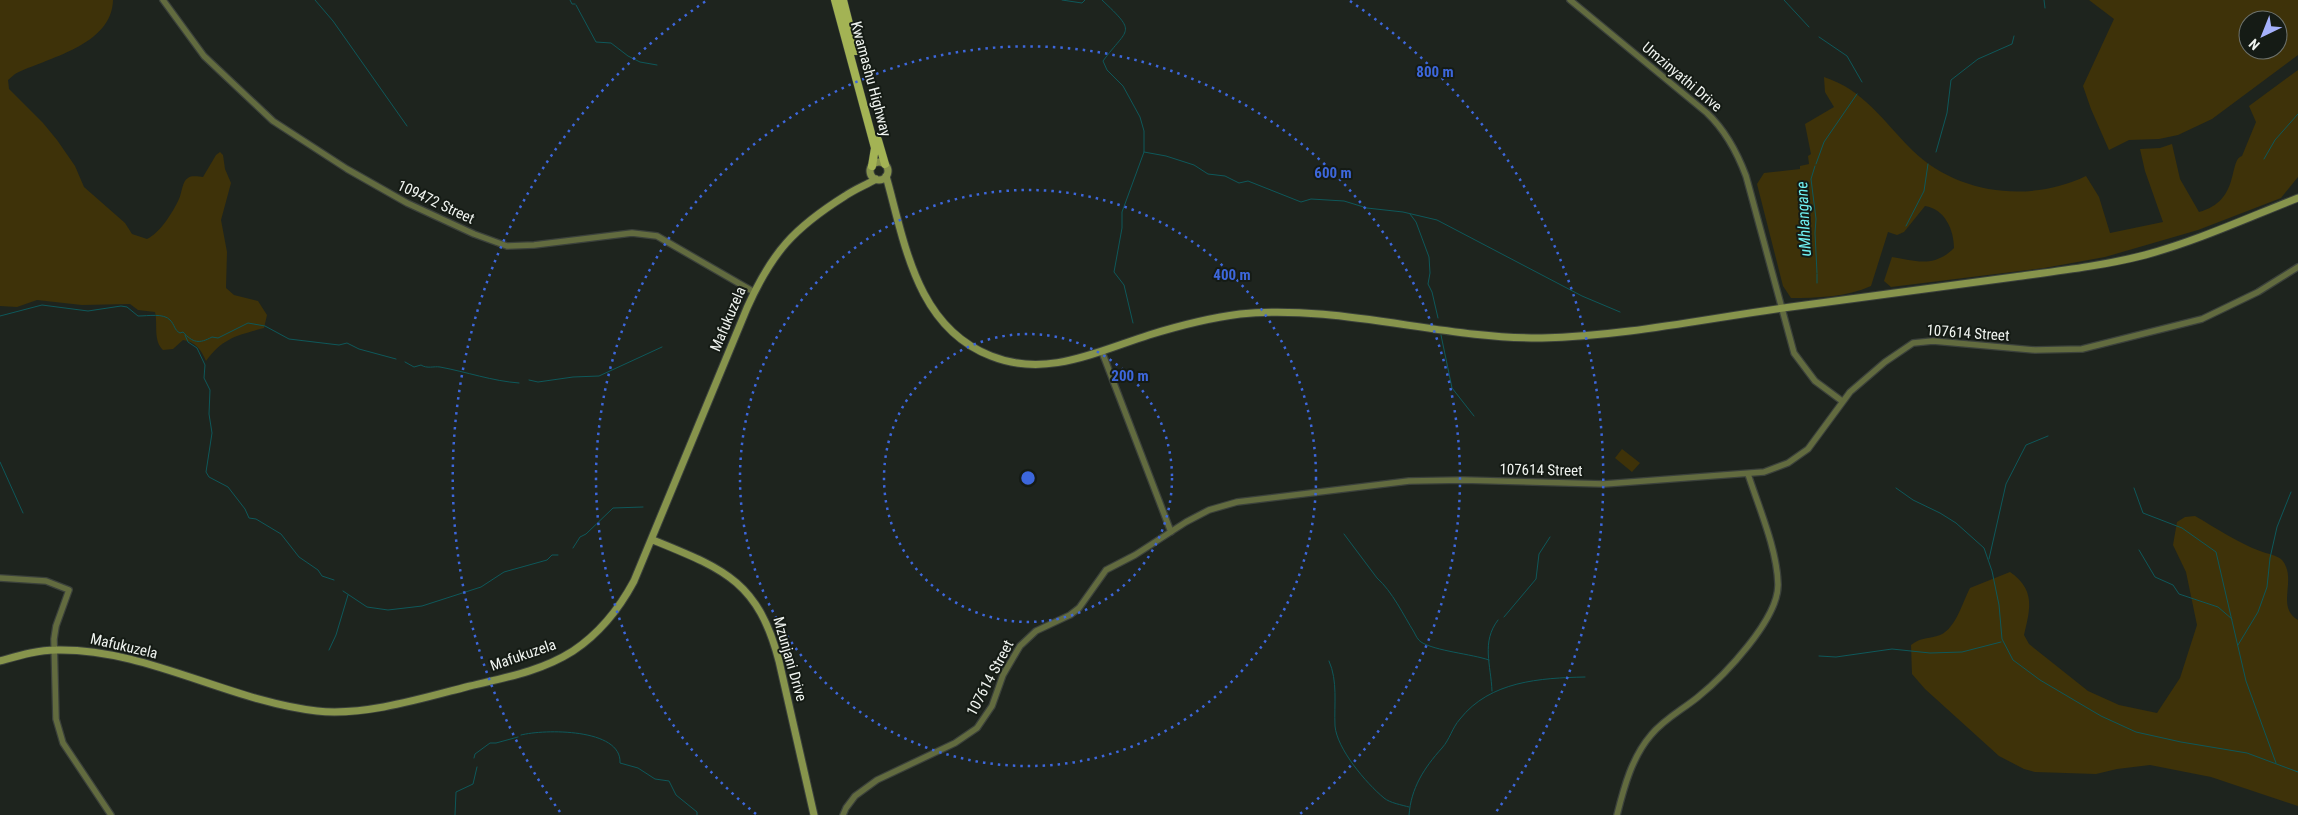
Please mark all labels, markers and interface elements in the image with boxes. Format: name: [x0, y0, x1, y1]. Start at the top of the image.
north arrow: [2238, 10, 2288, 60]
street label: Kwamashu Highway: [847, 19, 895, 139]
text: N: [2246, 36, 2263, 53]
street label: Umzinyathi Drive: [1638, 38, 1726, 116]
text: 800 m: [1416, 63, 1454, 81]
text: 600 m: [1314, 164, 1352, 182]
street label: 109472 Street: [395, 176, 477, 228]
water label: uMhlangane: [1792, 181, 1815, 257]
text: 400 m: [1213, 266, 1251, 284]
street label: Mafukuzela: [706, 284, 750, 354]
street label: 107614 Street: [1926, 321, 2010, 345]
text: 200 m: [1111, 367, 1149, 385]
street label: 107614 Street: [1499, 460, 1583, 480]
centre of rings: [1019, 469, 1037, 487]
street label: Mzunjani Drive: [769, 615, 811, 703]
street label: Mafukuzela: [89, 630, 159, 662]
street label: Mafukuzela: [488, 635, 558, 675]
street label: 107614 Street: [963, 637, 1017, 719]

